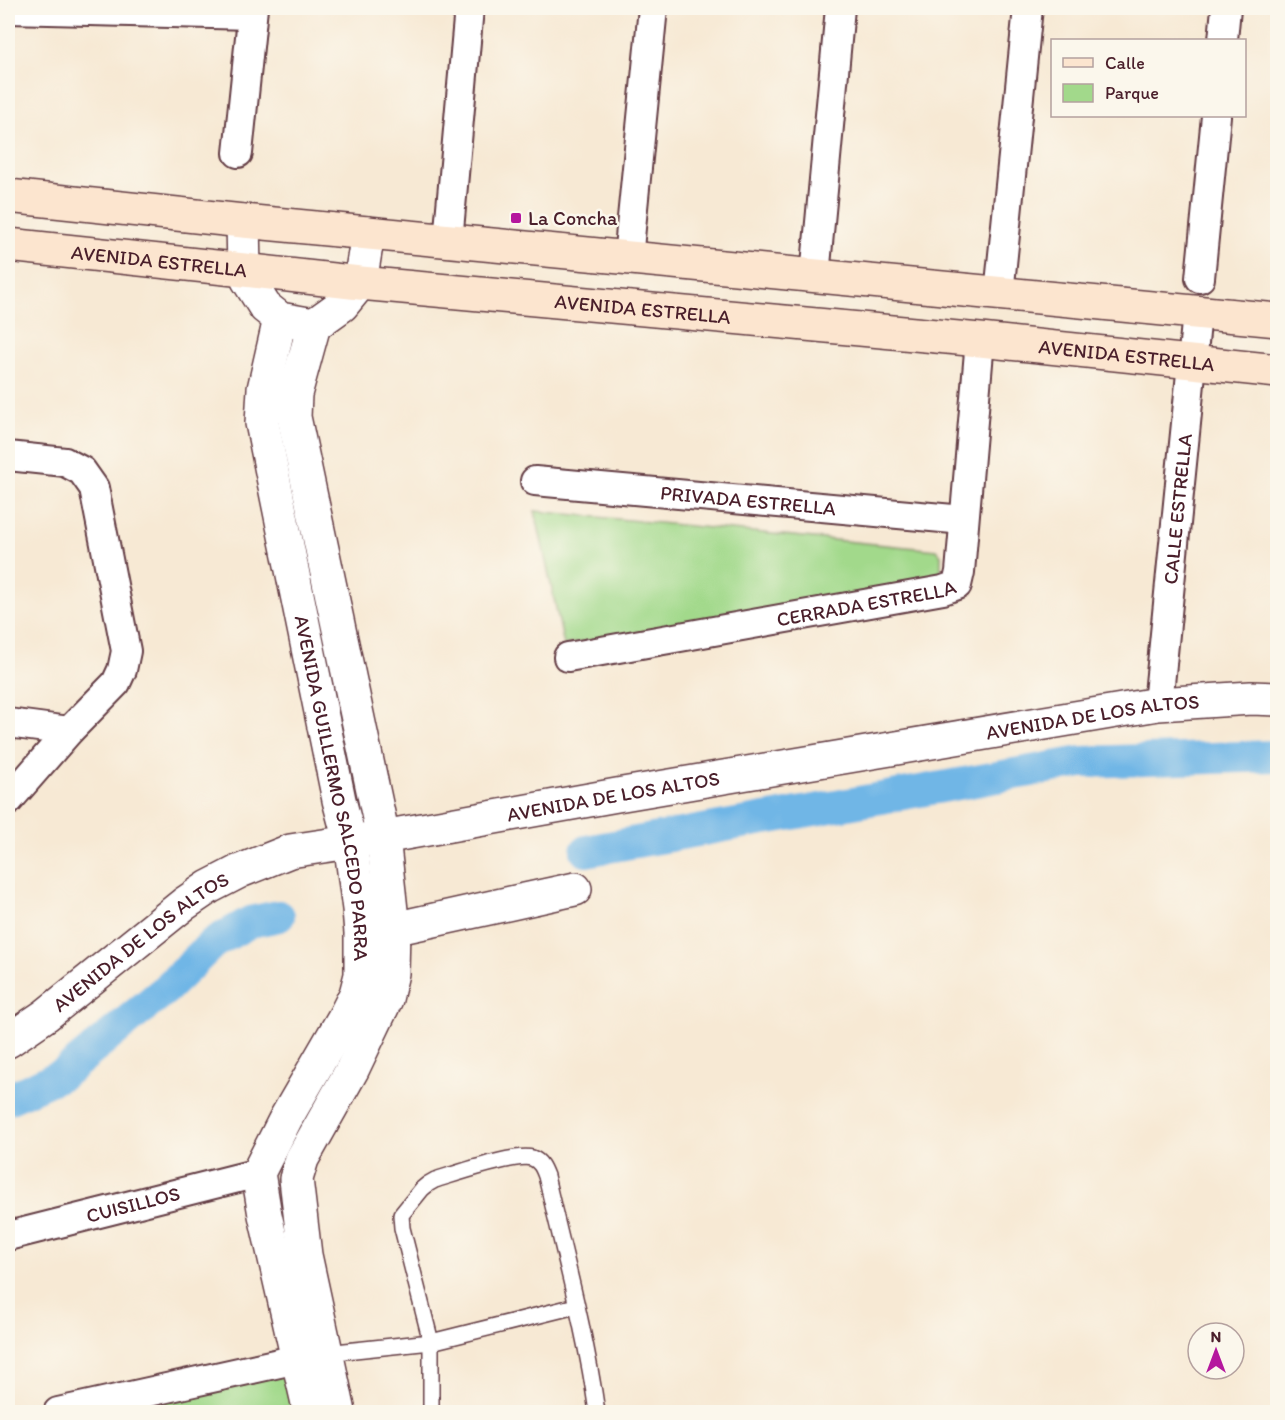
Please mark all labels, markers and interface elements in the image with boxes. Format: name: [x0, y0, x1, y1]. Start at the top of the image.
legend: [1051, 39, 1246, 117]
text: Calle: [1105, 52, 1145, 74]
text: Parque: [1105, 82, 1159, 104]
place label: La Concha: [528, 206, 618, 230]
marker: La Concha: [509, 211, 523, 225]
street label: AVENIDA ESTRELLA: [70, 240, 248, 282]
street label: AVENIDA ESTRELLA: [554, 289, 732, 329]
street label: AVENIDA ESTRELLA: [1037, 334, 1216, 376]
street label: CALLE ESTRELLA: [1158, 432, 1197, 586]
street label: PRIVADA ESTRELLA: [659, 480, 837, 520]
street label: CERRADA ESTRELLA: [775, 574, 959, 632]
street label: AVENIDA GUILLERMO SALCEDO PARRA: [290, 613, 373, 961]
street label: AVENIDA DE LOS ALTOS: [984, 689, 1200, 745]
street label: AVENIDA DE LOS ALTOS: [505, 766, 722, 827]
street label: AVENIDA DE LOS ALTOS: [48, 867, 233, 1017]
street label: CUISILLOS: [84, 1181, 182, 1228]
north arrow: [1186, 1321, 1246, 1381]
text: N: [1211, 1327, 1221, 1346]

